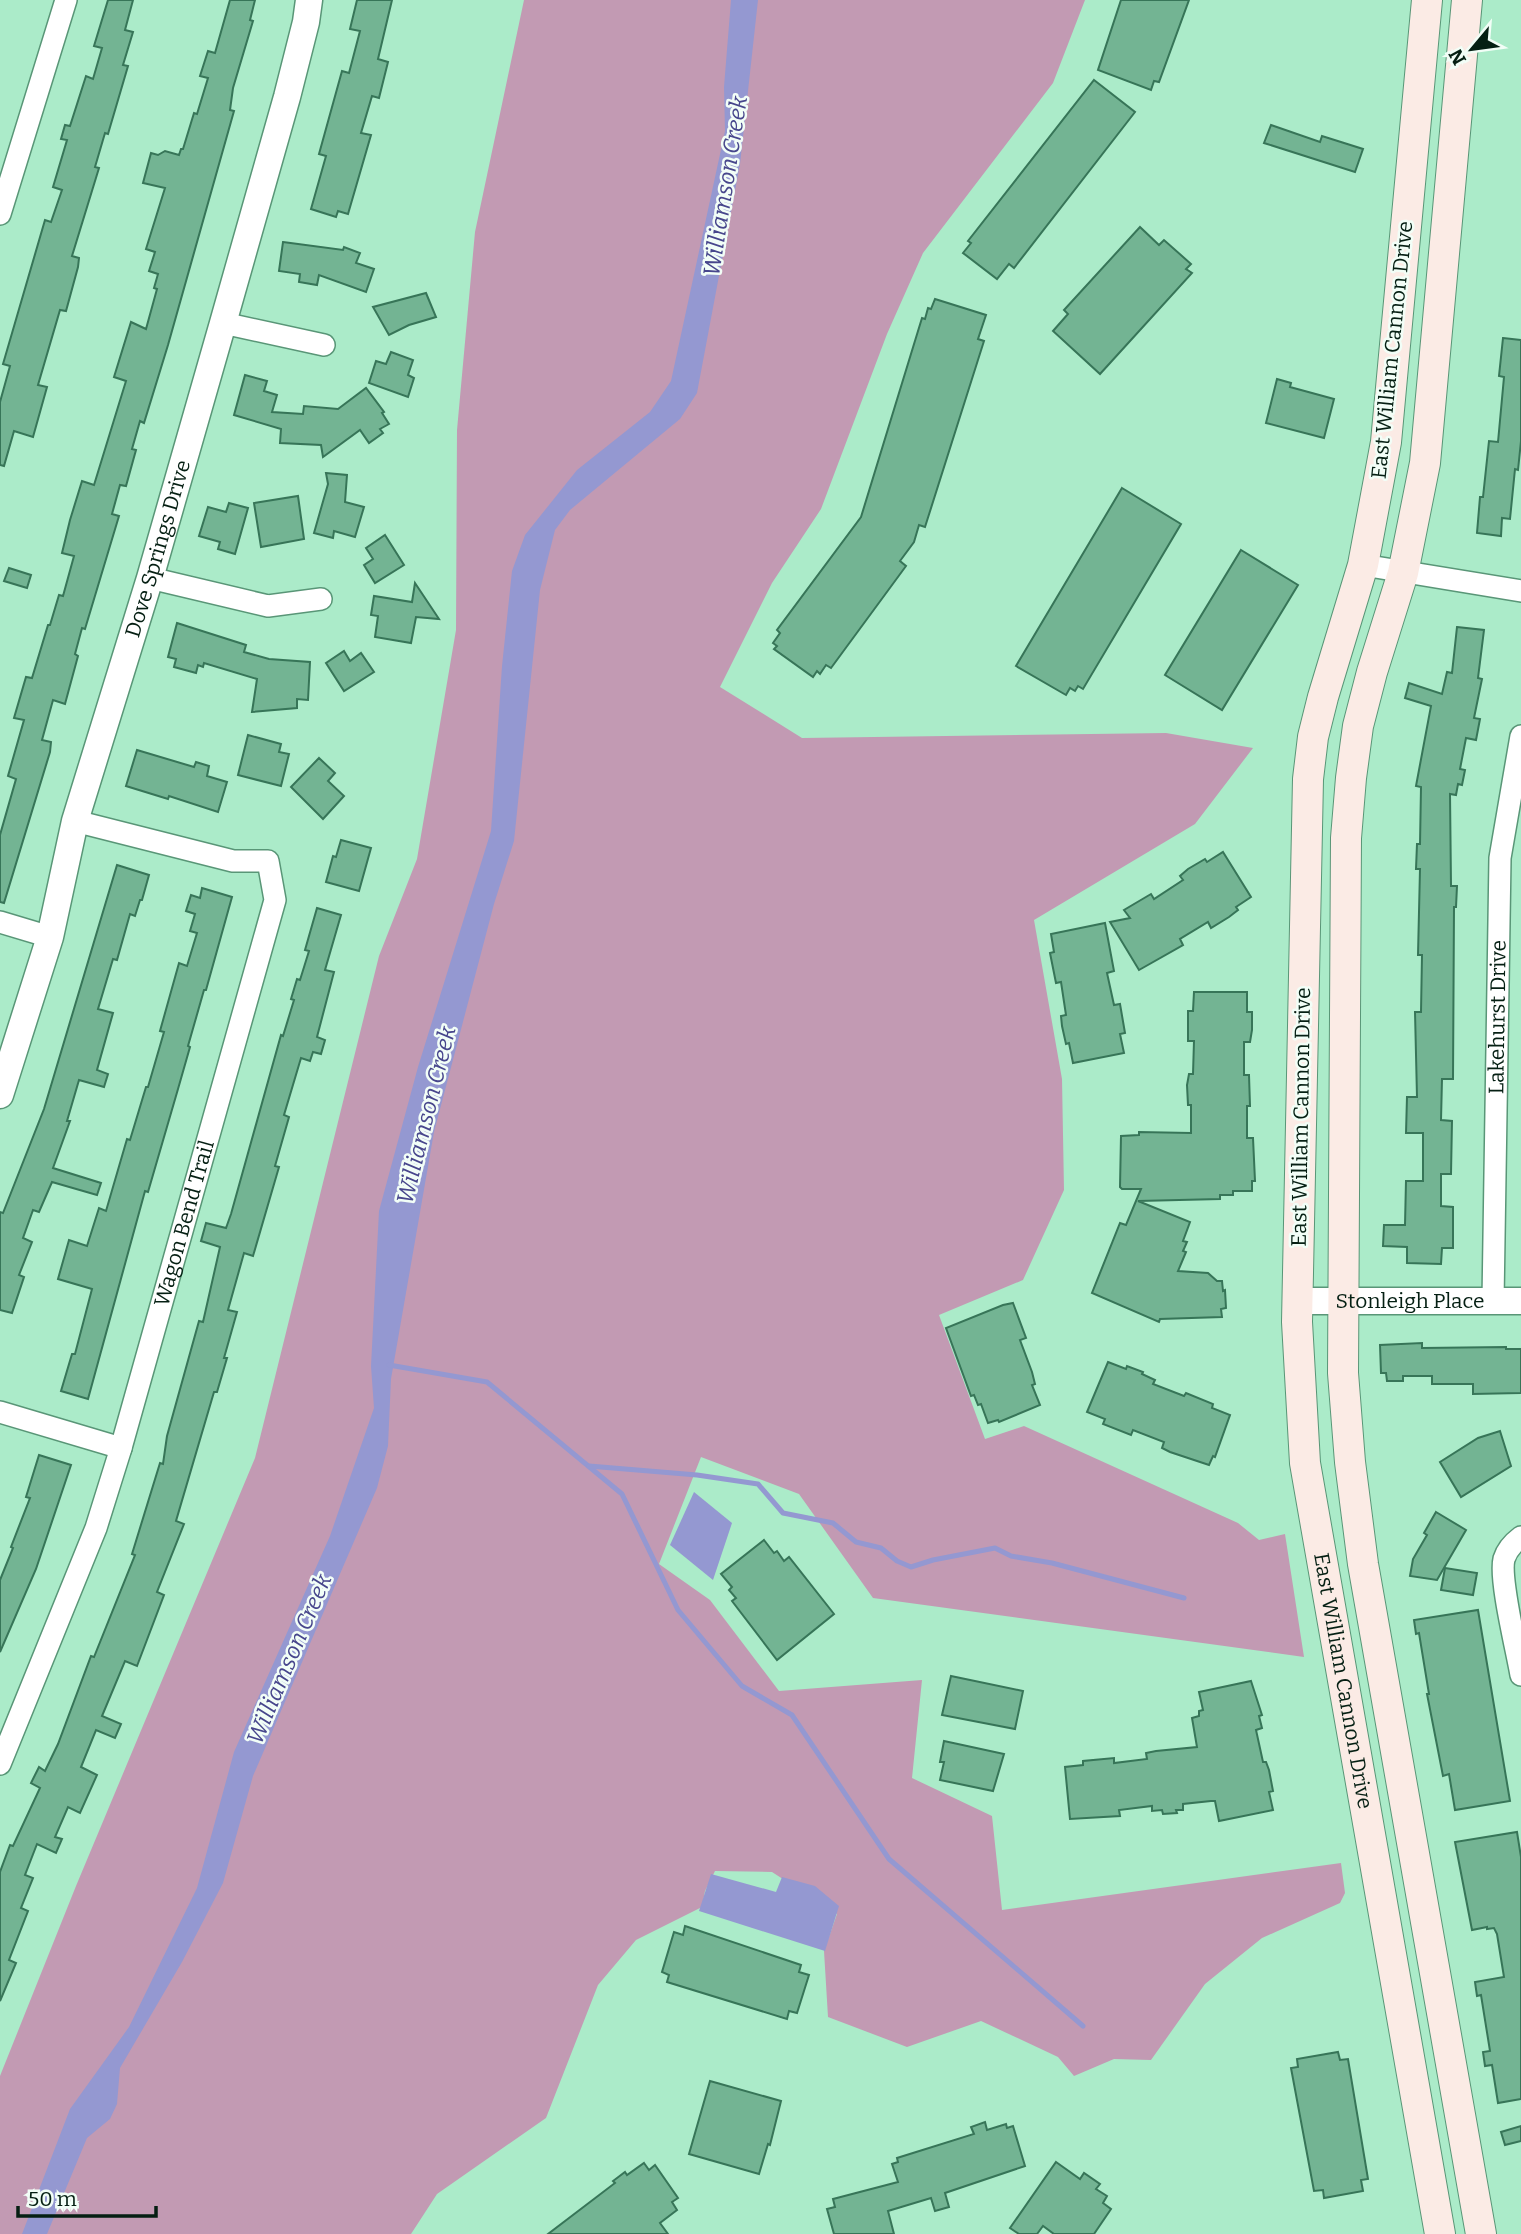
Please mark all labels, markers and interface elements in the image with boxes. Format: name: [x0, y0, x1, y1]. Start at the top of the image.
north arrow: [1437, 14, 1507, 84]
text: N: [1444, 45, 1471, 69]
water label: Williamson Creek: [697, 93, 753, 278]
street label: East William Cannon Drive: [1366, 220, 1418, 480]
street label: Dove Springs Drive: [119, 457, 196, 641]
street label: Lakehurst Drive: [1483, 940, 1512, 1094]
street label: East William Cannon Drive: [1286, 987, 1316, 1247]
water label: Williamson Creek: [390, 1023, 462, 1207]
street label: Wagon Bend Trail: [148, 1137, 220, 1309]
street label: Stonleigh Place: [1335, 1288, 1485, 1314]
street label: East William Cannon Drive: [1308, 1551, 1378, 1811]
water label: Williamson Creek: [241, 1569, 338, 1748]
scale bar: [18, 2174, 156, 2218]
text: 50 m: [28, 2186, 77, 2212]

